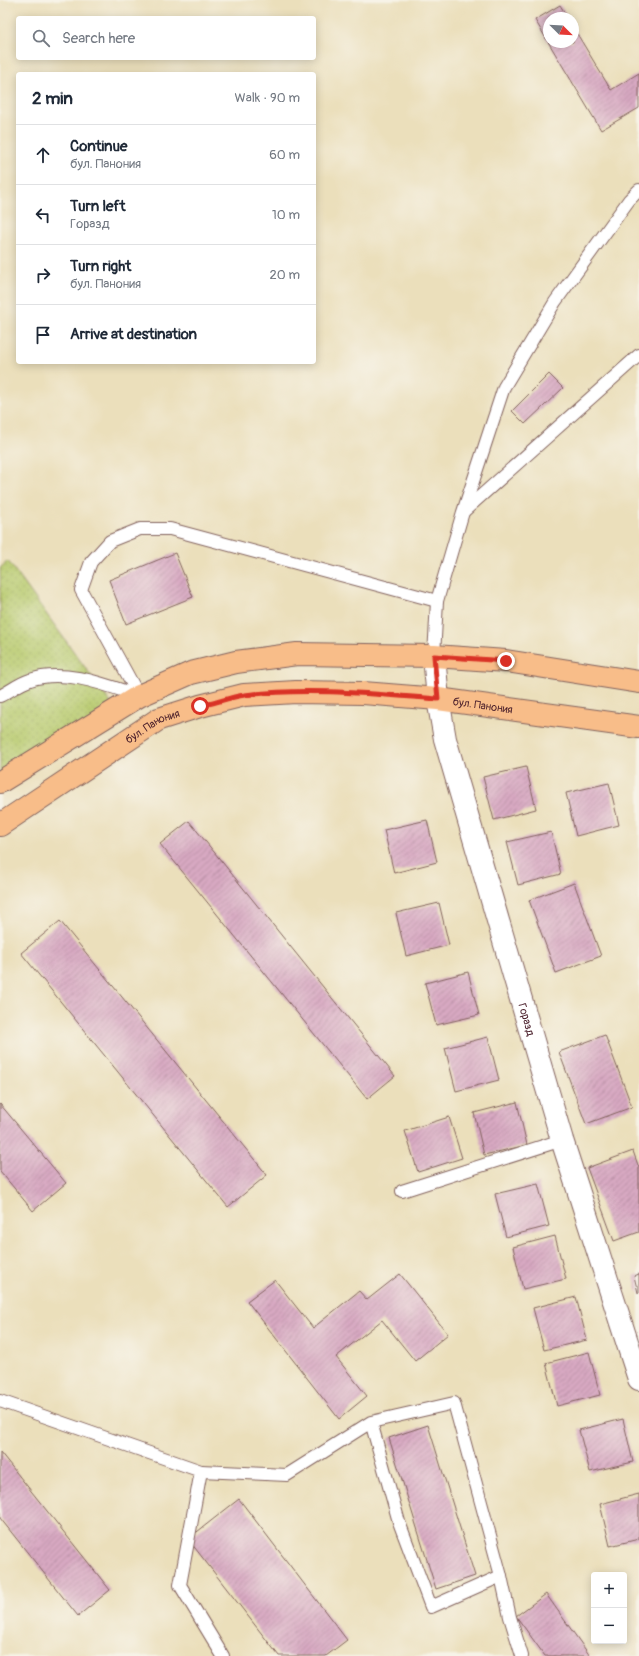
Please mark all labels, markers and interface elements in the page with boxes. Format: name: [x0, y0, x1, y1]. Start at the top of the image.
north arrow: [543, 12, 579, 48]
search box: [16, 16, 316, 60]
icon: search: [30, 27, 52, 49]
text: Search here: [62, 29, 135, 48]
text: 2 min: [32, 88, 73, 109]
text: Walk · 90 m: [235, 90, 300, 106]
text: Continue: [70, 137, 128, 156]
icon: ahead: [32, 144, 54, 166]
text: 60 m: [269, 147, 300, 163]
text: бул. Панония: [70, 156, 141, 172]
text: Turn left: [70, 197, 126, 216]
icon: left: [32, 204, 54, 226]
text: 10 m: [272, 207, 300, 223]
text: Горазд: [70, 216, 109, 232]
text: Turn right: [70, 257, 131, 276]
icon: right: [32, 264, 54, 286]
text: 20 m: [269, 267, 300, 283]
text: бул. Панония: [70, 276, 141, 292]
icon: arrive: [32, 324, 54, 346]
text: Arrive at destination: [70, 325, 197, 344]
route end: [497, 652, 515, 670]
street label: бул. Панония: [452, 695, 514, 716]
route start: [191, 697, 209, 715]
street label: бул. Панония: [123, 706, 181, 746]
street label: Горазд: [516, 1002, 538, 1038]
map controls: [591, 1572, 627, 1644]
button: +: [591, 1572, 627, 1608]
button: −: [591, 1608, 627, 1644]

